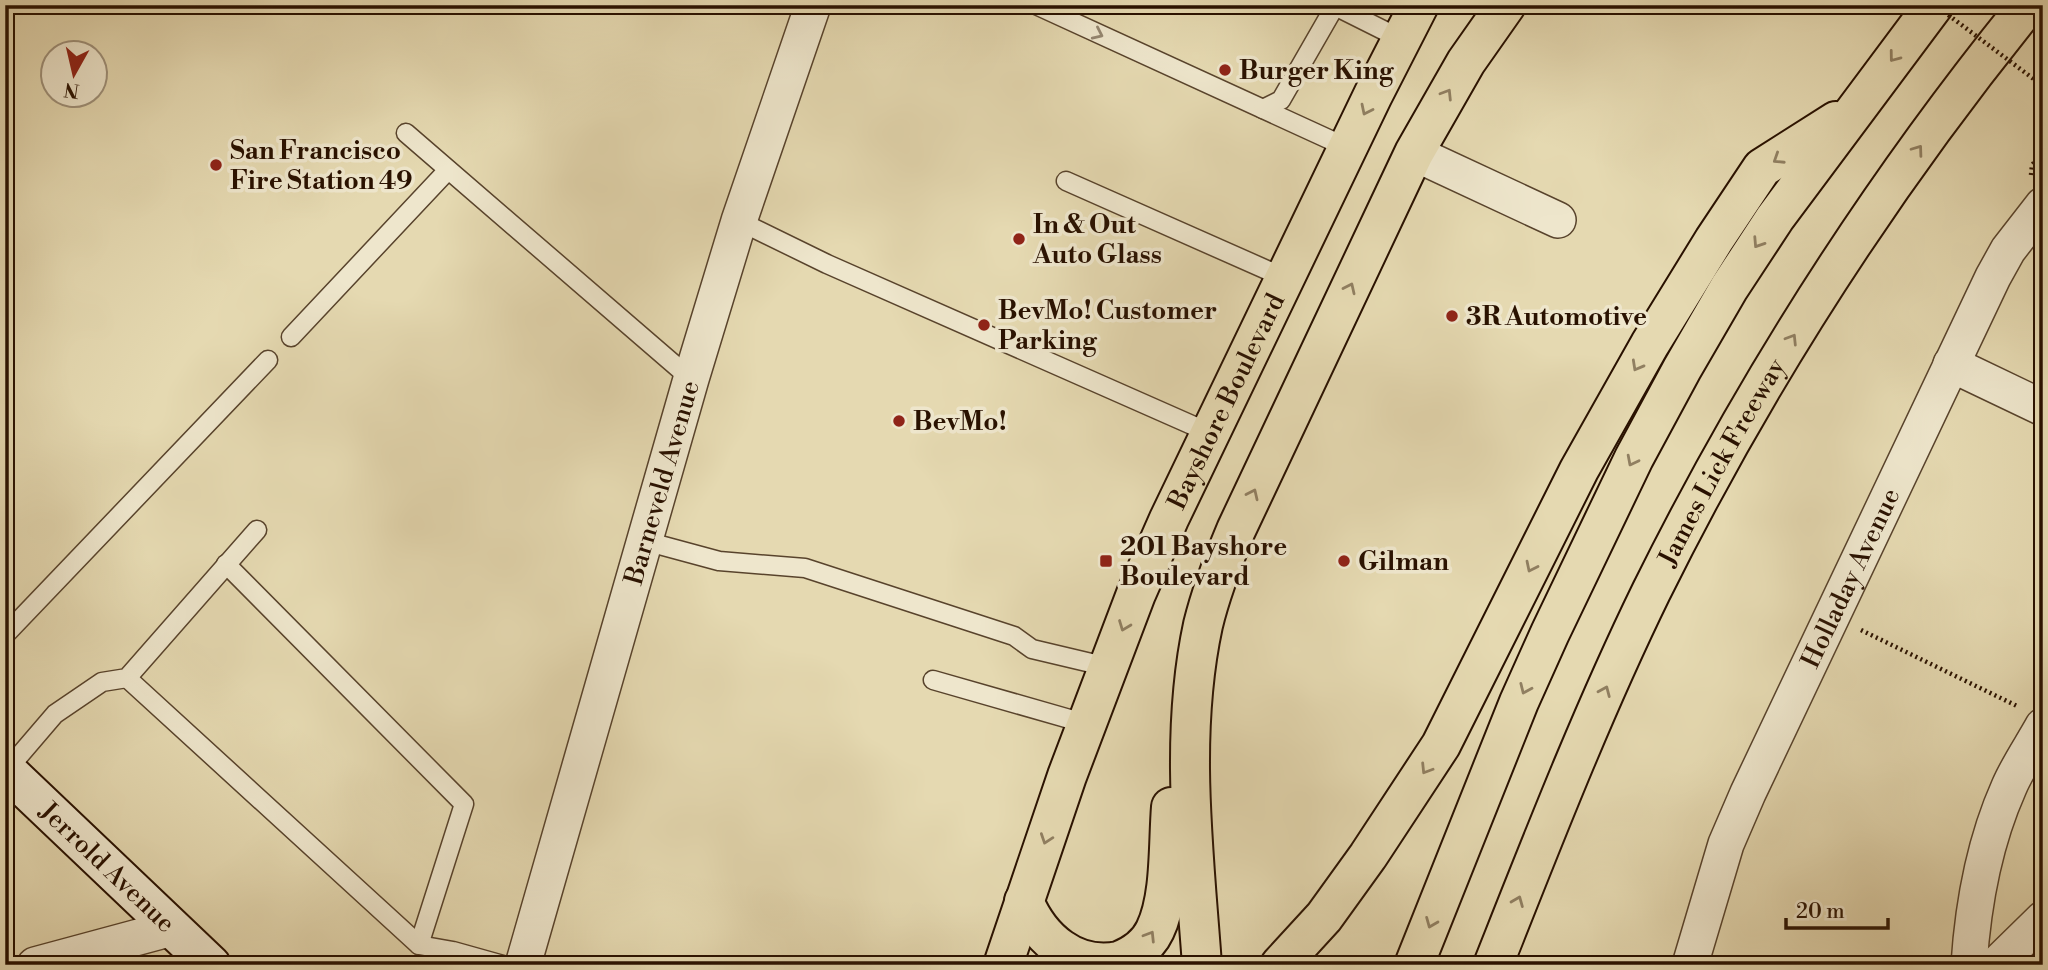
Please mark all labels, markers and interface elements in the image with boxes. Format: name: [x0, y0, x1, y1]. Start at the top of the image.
one-way arrow: [1091, 26, 1103, 40]
north arrow: [38, 38, 108, 108]
one-way arrow: [1890, 49, 1903, 61]
place label: Burger King: [1239, 55, 1395, 87]
marker: Burger King: [1217, 62, 1233, 78]
text: N: [63, 77, 81, 103]
one-way arrow: [1439, 88, 1452, 101]
one-way arrow: [1361, 103, 1375, 115]
place label: San Francisco Fire Station 49: [230, 135, 413, 197]
one-way arrow: [1910, 145, 1922, 158]
one-way arrow: [1772, 150, 1785, 163]
marker: San Francisco Fire Station 49: [208, 157, 224, 173]
place label: In & Out Auto Glass: [1032, 209, 1162, 271]
marker: In & Out Auto Glass: [1011, 231, 1027, 247]
one-way arrow: [1753, 236, 1766, 249]
one-way arrow: [1342, 283, 1356, 295]
street label: Bayshore Boulevard: [1161, 288, 1292, 515]
place label: BevMo! Customer Parking: [998, 295, 1217, 357]
place label: 3R Automotive: [1466, 301, 1647, 333]
marker: 3R Automotive: [1444, 308, 1460, 324]
marker: BevMo! Customer Parking: [976, 317, 992, 333]
one-way arrow: [1783, 333, 1796, 346]
street label: James Lick Freeway: [1651, 353, 1793, 572]
one-way arrow: [1632, 359, 1645, 371]
street label: Barneveld Avenue: [618, 377, 707, 589]
place label: BevMo!: [913, 406, 1007, 438]
marker: BevMo!: [891, 413, 907, 429]
one-way arrow: [1627, 454, 1641, 467]
street label: Holladay Avenue: [1795, 483, 1907, 673]
one-way arrow: [1244, 489, 1258, 501]
place label: 201 Bayshore Boulevard: [1120, 531, 1287, 593]
place label: Gilman: [1358, 546, 1449, 578]
marker: 201 Bayshore Boulevard: [1098, 553, 1114, 569]
marker: Gilman: [1336, 553, 1352, 569]
one-way arrow: [1526, 560, 1540, 572]
one-way arrow: [1118, 619, 1132, 631]
one-way arrow: [1519, 682, 1533, 695]
one-way arrow: [1597, 686, 1611, 698]
one-way arrow: [1421, 761, 1434, 774]
street label: Jerrold Avenue: [32, 795, 182, 940]
one-way arrow: [1040, 832, 1054, 844]
scale bar: [1786, 886, 1887, 930]
one-way arrow: [1510, 896, 1524, 908]
text: 20 m: [1796, 899, 1845, 925]
one-way arrow: [1425, 916, 1439, 928]
one-way arrow: [1141, 931, 1154, 944]

